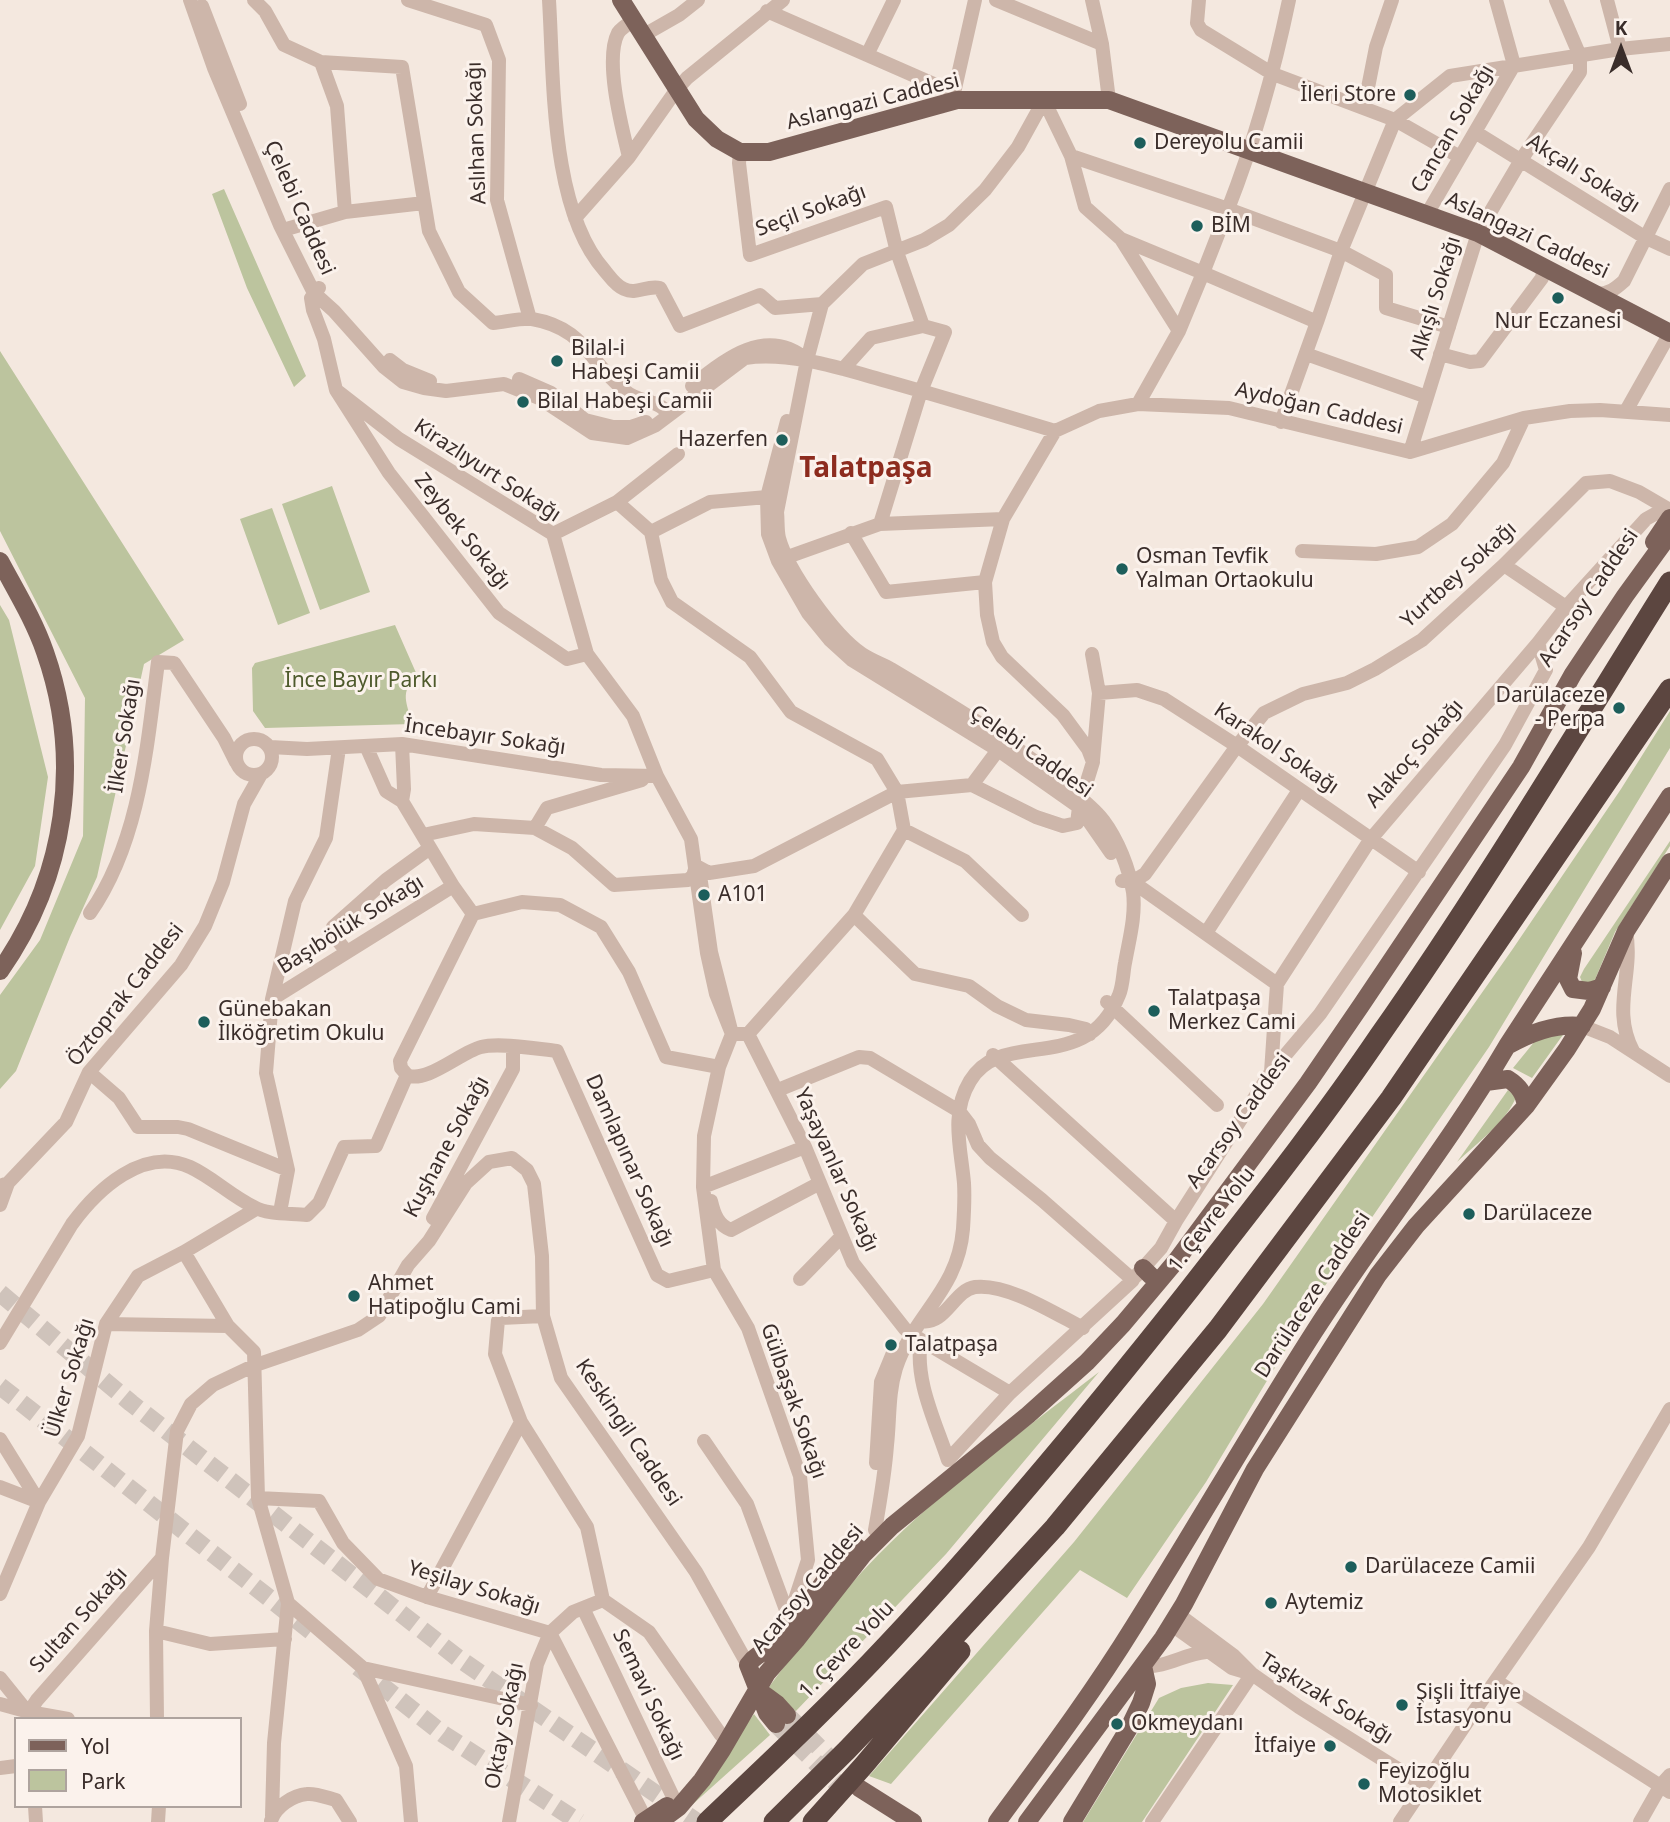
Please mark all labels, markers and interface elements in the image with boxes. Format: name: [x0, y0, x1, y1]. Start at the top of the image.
north arrow: [1586, 14, 1656, 84]
text: K: [1615, 15, 1627, 41]
street label: Cancan Sokağı: [1406, 60, 1500, 198]
street label: Aslıhan Sokağı: [462, 61, 492, 205]
street label: Aslangazi Caddesi: [784, 68, 962, 136]
place label: İleri Store: [1300, 82, 1396, 108]
marker: İleri Store: [1402, 87, 1418, 103]
street label: Akçalı Sokağı: [1522, 129, 1644, 219]
place label: Dereyolu Camii: [1154, 130, 1304, 156]
marker: Dereyolu Camii: [1132, 135, 1148, 151]
street label: Çelebi Caddesi: [258, 137, 340, 279]
street label: Seçil Sokağı: [753, 179, 869, 243]
street label: Aslangazi Caddesi: [1441, 187, 1613, 285]
place label: BİM: [1211, 213, 1251, 239]
marker: BİM: [1189, 218, 1205, 234]
street label: Alkışlı Sokağı: [1405, 233, 1467, 363]
marker: Nur Eczanesi: [1550, 290, 1566, 306]
place label: Nur Eczanesi: [1495, 309, 1621, 335]
place label: Bilal-i Habeşi Camii: [571, 336, 700, 386]
marker: Bilal-i Habeşi Camii: [549, 353, 565, 369]
street label: Aydoğan Caddesi: [1233, 377, 1405, 441]
place label: Bilal Habeşi Camii: [537, 389, 713, 415]
marker: Bilal Habeşi Camii: [515, 394, 531, 410]
street label: Kirazlıyurt Sokağı: [409, 414, 565, 528]
place label: Hazerfen: [678, 427, 768, 453]
marker: Hazerfen: [774, 432, 790, 448]
district label: Talatpaşa: [799, 452, 933, 486]
street label: Zeybek Sokağı: [409, 469, 515, 595]
street label: Yurtbey Sokağı: [1396, 517, 1522, 633]
street label: Acarsoy Caddesi: [1534, 524, 1644, 672]
place label: Osman Tevfik Yalman Ortaokulu: [1136, 544, 1314, 594]
marker: Osman Tevfik Yalman Ortaokulu: [1114, 561, 1130, 577]
park label: İnce Bayır Parkı: [285, 668, 437, 694]
street label: İlker Sokağı: [104, 677, 146, 795]
place label: Darülaceze - Perpa: [1496, 683, 1605, 733]
street label: Alakoç Sokağı: [1361, 695, 1469, 813]
street label: Karakol Sokağı: [1209, 698, 1343, 800]
street label: Çelebi Caddesi: [965, 700, 1097, 804]
marker: Darülaceze - Perpa: [1611, 700, 1627, 716]
street label: İncebayır Sokağı: [403, 713, 567, 761]
street label: Başıbölük Sokağı: [273, 870, 429, 980]
place label: A101: [718, 882, 767, 908]
marker: A101: [696, 887, 712, 903]
street label: Öztoprak Caddesi: [62, 919, 190, 1071]
place label: Talatpaşa Merkez Cami: [1168, 986, 1296, 1036]
place label: Günebakan İlköğretim Okulu: [218, 997, 385, 1047]
marker: Talatpaşa Merkez Cami: [1146, 1003, 1162, 1019]
marker: Günebakan İlköğretim Okulu: [196, 1014, 212, 1030]
street label: Acarsoy Caddesi: [1182, 1049, 1296, 1193]
street label: Damlapınar Sokağı: [580, 1071, 678, 1251]
street label: Kuşhane Sokağı: [399, 1072, 495, 1222]
street label: Yaşayanlar Sokağı: [789, 1084, 883, 1256]
street label: 1. Çevre Yolu: [1163, 1163, 1261, 1277]
place label: Darülaceze: [1483, 1201, 1592, 1227]
marker: Darülaceze: [1461, 1206, 1477, 1222]
street label: Darülaceze Caddesi: [1250, 1207, 1376, 1383]
place label: Ahmet Hatipoğlu Cami: [368, 1271, 521, 1321]
marker: Ahmet Hatipoğlu Cami: [346, 1288, 362, 1304]
street label: Ülker Sokağı: [40, 1315, 100, 1441]
street label: Gülbaşak Sokağı: [755, 1320, 831, 1482]
place label: Talatpaşa: [905, 1332, 998, 1358]
marker: Talatpaşa: [883, 1337, 899, 1353]
street label: Keskingil Caddesi: [569, 1355, 687, 1511]
street label: Acarsoy Caddesi: [747, 1519, 869, 1659]
place label: Darülaceze Camii: [1365, 1554, 1535, 1580]
street label: Yeşilay Sokağı: [405, 1556, 543, 1620]
marker: Darülaceze Camii: [1343, 1559, 1359, 1575]
street label: Sultan Sokağı: [25, 1562, 133, 1678]
place label: Aytemiz: [1285, 1590, 1363, 1616]
marker: Aytemiz: [1263, 1595, 1279, 1611]
street label: 1. Çevre Yolu: [794, 1596, 900, 1704]
street label: Semavi Sokağı: [607, 1625, 689, 1765]
street label: Taşkızak Sokağı: [1255, 1648, 1397, 1750]
street label: Oktay Sokağı: [480, 1660, 530, 1792]
place label: Şişli İtfaiye İstasyonu: [1416, 1680, 1521, 1730]
marker: Şişli İtfaiye İstasyonu: [1394, 1697, 1410, 1713]
place label: Okmeydanı: [1131, 1711, 1243, 1737]
marker: Okmeydanı: [1109, 1716, 1125, 1732]
legend: [14, 1717, 242, 1808]
text: Yol: [81, 1732, 110, 1760]
place label: İtfaiye: [1254, 1733, 1316, 1759]
marker: İtfaiye: [1322, 1738, 1338, 1754]
place label: Feyizoğlu Motosiklet: [1378, 1759, 1482, 1809]
text: Park: [81, 1767, 125, 1795]
marker: Feyizoğlu Motosiklet: [1356, 1776, 1372, 1792]

